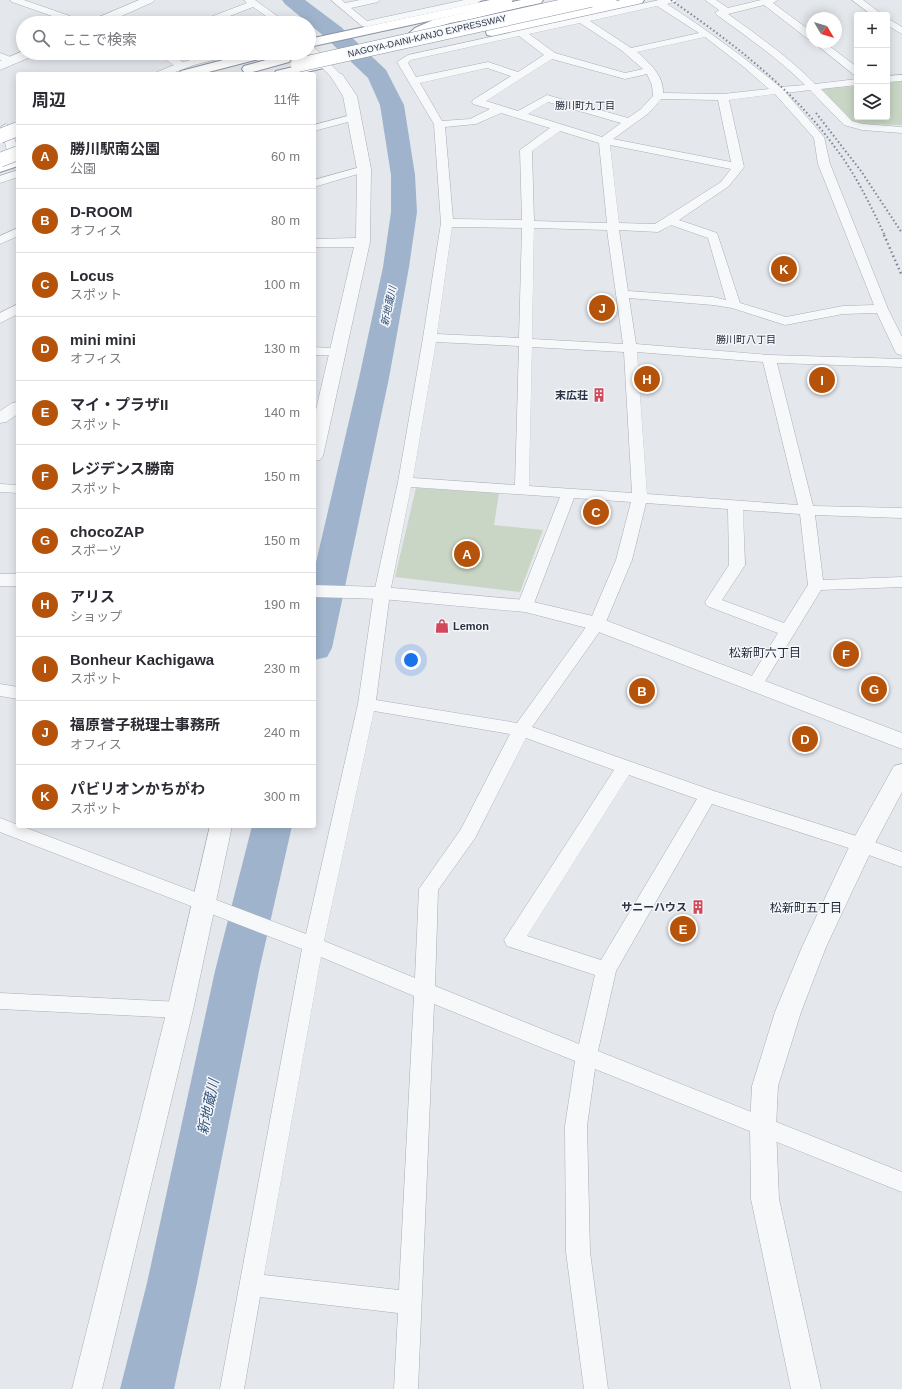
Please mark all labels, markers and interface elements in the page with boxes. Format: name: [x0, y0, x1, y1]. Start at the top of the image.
north arrow: [806, 12, 842, 48]
map controls: [854, 12, 890, 120]
button: +: [854, 12, 890, 48]
street label: NAGOYA-DAINI-KANJO EXPRESSWAY: [347, 13, 507, 59]
search box: [16, 16, 316, 60]
icon: search: [30, 27, 52, 49]
text: ここで検索: [62, 31, 137, 48]
button: −: [854, 48, 890, 84]
button: layers: [854, 84, 890, 120]
text: 周辺: [32, 91, 66, 110]
text: 11件: [274, 92, 300, 107]
district label: 勝川町九丁目: [555, 100, 615, 111]
text: 勝川駅南公園: [70, 140, 160, 157]
text: A: [40, 149, 50, 164]
text: 60 m: [271, 149, 300, 164]
text: 公園: [70, 161, 96, 176]
text: D-ROOM: [70, 203, 133, 220]
text: B: [40, 213, 50, 228]
text: 80 m: [271, 213, 300, 228]
text: オフィス: [70, 223, 122, 238]
pin: K: [771, 254, 797, 284]
text: Locus: [70, 267, 114, 284]
text: C: [40, 277, 50, 292]
text: 100 m: [264, 277, 300, 292]
water label: 新地蔵川: [379, 284, 398, 327]
text: スポット: [70, 287, 122, 302]
pin: J: [589, 293, 615, 323]
text: mini mini: [70, 331, 136, 348]
district label: 勝川町八丁目: [716, 334, 776, 345]
text: D: [40, 341, 50, 356]
text: 130 m: [264, 341, 300, 356]
text: オフィス: [70, 351, 122, 366]
pin: H: [634, 364, 660, 394]
pin: I: [809, 365, 835, 395]
building icon: 末広荘: [591, 387, 607, 403]
place label: 末広荘: [555, 389, 588, 401]
text: マイ・プラザII: [70, 396, 168, 413]
text: E: [41, 405, 49, 420]
text: 140 m: [264, 405, 300, 420]
text: スポット: [70, 417, 122, 432]
text: レジデンス勝南: [70, 460, 175, 477]
text: F: [41, 469, 49, 484]
text: 150 m: [264, 469, 300, 484]
text: スポット: [70, 481, 122, 496]
pin: C: [583, 497, 609, 527]
text: chocoZAP: [70, 523, 144, 540]
text: G: [40, 533, 50, 548]
text: 150 m: [264, 533, 300, 548]
pin: A: [454, 539, 480, 569]
text: スポーツ: [70, 543, 122, 558]
text: アリス: [70, 588, 115, 605]
text: H: [40, 597, 50, 612]
text: 190 m: [264, 597, 300, 612]
text: ショップ: [70, 609, 122, 624]
shop icon: Lemon: [434, 618, 450, 634]
place label: Lemon: [453, 620, 489, 632]
pin: F: [833, 639, 859, 669]
district label: 松新町六丁目: [729, 646, 801, 660]
your location: [401, 650, 421, 670]
text: Bonheur Kachigawa: [70, 651, 214, 668]
text: I: [43, 661, 47, 676]
text: 230 m: [264, 661, 300, 676]
text: スポット: [70, 671, 122, 686]
pin: G: [861, 674, 887, 704]
pin: B: [629, 676, 655, 706]
text: 福原誉子税理士事務所: [70, 716, 220, 733]
pin: D: [792, 724, 818, 754]
text: J: [41, 725, 49, 740]
text: 240 m: [264, 725, 300, 740]
text: オフィス: [70, 737, 122, 752]
text: パビリオンかちがわ: [70, 780, 205, 797]
text: K: [40, 789, 50, 804]
text: 300 m: [264, 789, 300, 804]
text: スポット: [70, 801, 122, 816]
building icon: サニーハウス: [690, 899, 706, 915]
place label: サニーハウス: [621, 901, 687, 913]
district label: 松新町五丁目: [770, 901, 842, 915]
pin: E: [670, 914, 696, 944]
water label: 新地蔵川: [194, 1076, 222, 1136]

